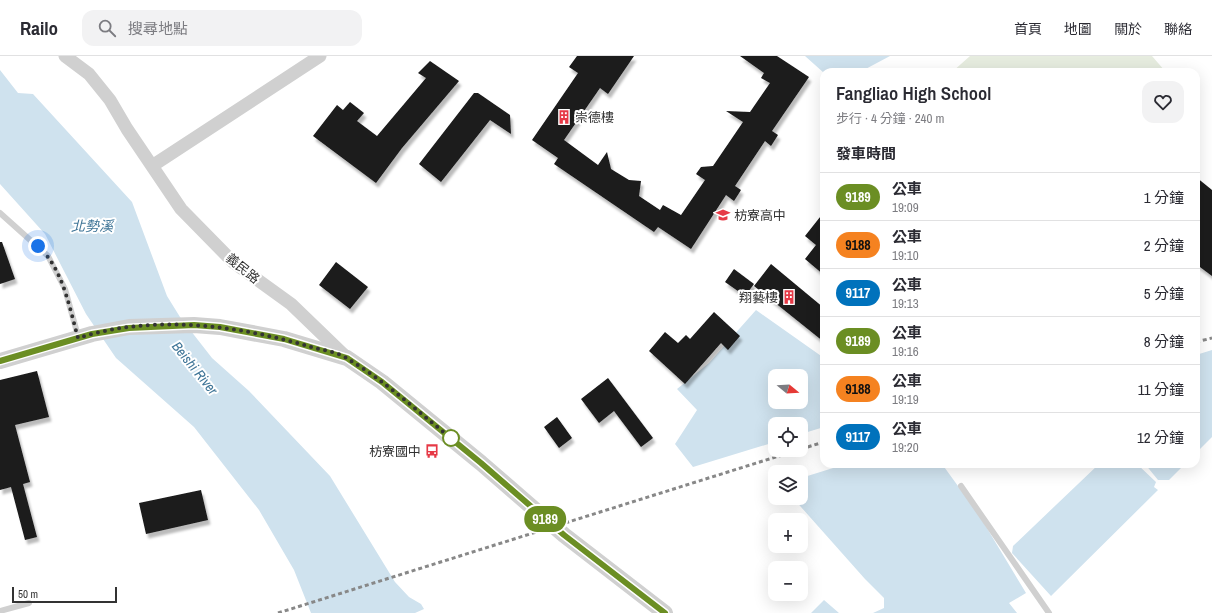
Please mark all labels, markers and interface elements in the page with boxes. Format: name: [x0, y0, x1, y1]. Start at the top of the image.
search box: [82, 10, 362, 46]
text: Railo: [20, 15, 58, 41]
icon: search: [96, 17, 118, 39]
text: 搜尋地點: [128, 18, 188, 39]
text: 首頁: [1014, 20, 1042, 38]
text: 地圖: [1064, 20, 1092, 38]
text: 關於: [1114, 20, 1142, 38]
text: 聯絡: [1164, 20, 1192, 38]
text: Fangliao High School: [836, 80, 991, 106]
button: heart: [1142, 81, 1184, 123]
building icon: 崇德樓: [556, 109, 572, 125]
place label: 崇德樓: [575, 109, 614, 126]
text: 步行 · 4 分鐘 · 240 m: [836, 110, 944, 127]
text: 發車時間: [836, 143, 896, 164]
text: 公車: [892, 178, 922, 199]
text: 1 分鐘: [1144, 187, 1184, 208]
text: 9189: [845, 188, 871, 206]
text: 19:09: [892, 199, 919, 216]
school or university icon: 枋寮高中: [715, 207, 731, 223]
place label: 枋寮高中: [734, 207, 786, 224]
water label: 北勢溪: [71, 217, 115, 235]
text: 公車: [892, 226, 922, 247]
text: 2 分鐘: [1144, 235, 1184, 256]
your location: [28, 236, 48, 256]
text: 9188: [845, 236, 871, 254]
text: 19:10: [892, 247, 919, 264]
street label: 義民路: [222, 250, 263, 287]
text: 公車: [892, 274, 922, 295]
text: 5 分鐘: [1144, 283, 1184, 304]
text: 9117: [846, 284, 870, 302]
place label: 翔藝樓: [739, 289, 778, 306]
building icon: 翔藝樓: [781, 289, 797, 305]
text: 19:13: [892, 295, 919, 312]
text: 公車: [892, 322, 922, 343]
text: 8 分鐘: [1144, 331, 1184, 352]
text: 9189: [845, 332, 871, 350]
water label: Beishi River: [168, 338, 223, 399]
text: 19:16: [892, 343, 919, 360]
north arrow: [768, 369, 808, 409]
map controls: [768, 369, 808, 601]
text: 公車: [892, 370, 922, 391]
text: 11 分鐘: [1138, 379, 1184, 400]
text: 9188: [845, 380, 871, 398]
text: 19:19: [892, 391, 919, 408]
button: locate: [768, 417, 808, 457]
text: 公車: [892, 418, 922, 439]
text: 12 分鐘: [1137, 427, 1184, 448]
text: 9117: [846, 428, 870, 446]
unlabelled marker: [442, 429, 460, 447]
text: 19:20: [892, 439, 919, 456]
place label: 枋寮國中: [369, 443, 421, 460]
bus stop icon: 枋寮國中: [424, 443, 440, 459]
button: layers: [768, 465, 808, 505]
line badge: 9189: [517, 506, 573, 532]
text: 9189: [532, 510, 558, 528]
button: +: [768, 513, 808, 553]
button: −: [768, 561, 808, 601]
scale bar: [12, 585, 117, 604]
text: 50 m: [18, 587, 38, 601]

